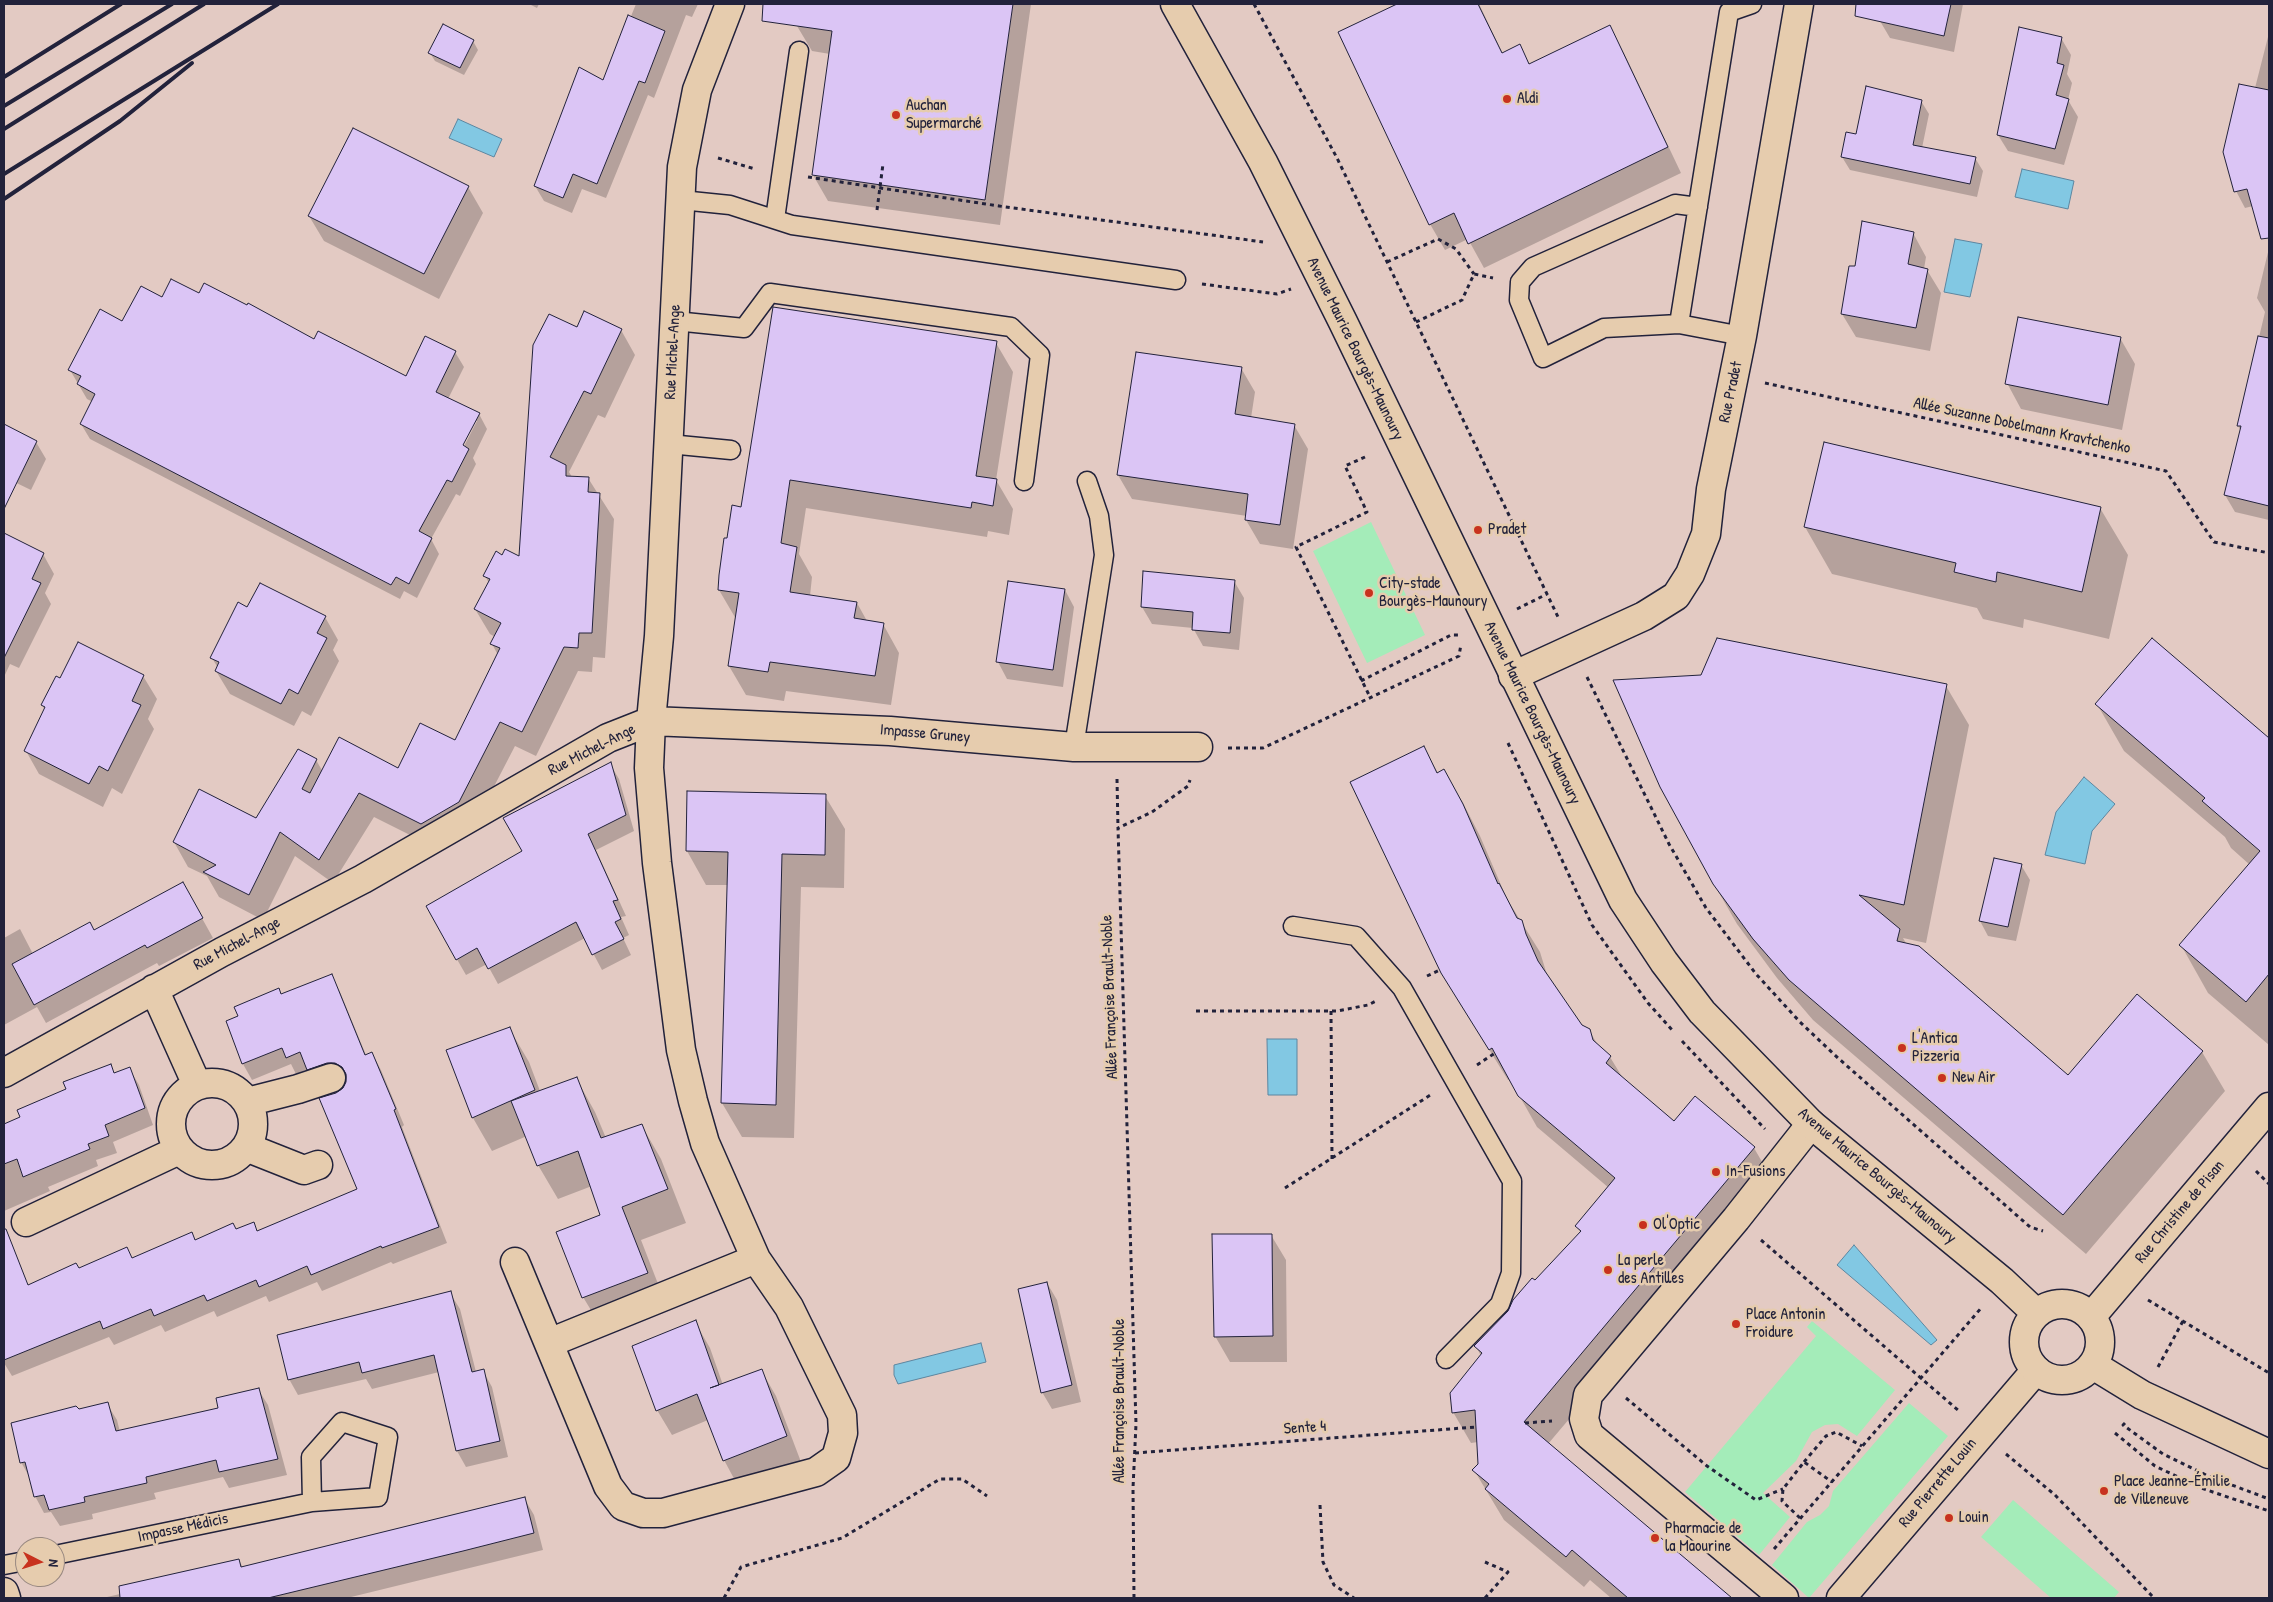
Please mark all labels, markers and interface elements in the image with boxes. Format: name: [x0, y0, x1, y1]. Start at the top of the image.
place label: Aldi: [1517, 89, 1539, 109]
marker: Aldi: [1501, 93, 1513, 105]
place label: Auchan Supermarché: [906, 96, 982, 134]
marker: Auchan Supermarché: [890, 109, 902, 121]
street label: Avenue Maurice Bourgès-Maunoury: [1302, 255, 1408, 443]
street label: Rue Michel-Ange: [661, 304, 685, 400]
street label: Rue Pradet: [1715, 360, 1747, 424]
street label: Allée Suzanne Dobelmann Kravtchenko: [1912, 394, 2132, 458]
place label: Pradet: [1488, 520, 1526, 540]
marker: Pradet: [1472, 524, 1484, 536]
place label: City-stade Bourgès-Maunoury: [1379, 574, 1487, 612]
marker: City-stade Bourgès-Maunoury: [1363, 587, 1375, 599]
street label: Avenue Maurice Bourgès-Maunoury: [1479, 619, 1585, 807]
street label: Rue Michel-Ange: [545, 720, 639, 780]
street label: Impasse Gruney: [879, 720, 971, 748]
street label: Rue Michel-Ange: [190, 913, 284, 975]
street label: Allée Françoise Brault-Noble: [1098, 914, 1122, 1080]
place label: L'Antica Pizzeria: [1912, 1029, 1959, 1067]
marker: L'Antica Pizzeria: [1896, 1042, 1908, 1054]
place label: New Air: [1952, 1068, 1996, 1088]
marker: New Air: [1936, 1072, 1948, 1084]
street label: Avenue Maurice Bourgès-Maunoury: [1794, 1104, 1960, 1248]
street label: Rue Christine de Pisan: [2131, 1157, 2229, 1267]
place label: In-Fusions: [1726, 1162, 1785, 1182]
marker: In-Fusions: [1710, 1166, 1722, 1178]
place label: Ol'Optic: [1653, 1215, 1700, 1235]
marker: Ol'Optic: [1637, 1219, 1649, 1231]
place label: La perle des Antilles: [1618, 1251, 1684, 1289]
marker: La perle des Antilles: [1602, 1264, 1614, 1276]
place label: Place Antonin Froidure: [1746, 1305, 1826, 1343]
marker: Place Antonin Froidure: [1730, 1318, 1742, 1330]
street label: Allée Françoise Brault-Noble: [1110, 1319, 1130, 1483]
street label: Sente 4: [1283, 1417, 1327, 1439]
street label: Rue Pierrette Louin: [1895, 1434, 1981, 1532]
place label: Place Jeanne-Émilie de Villeneuve: [2114, 1472, 2230, 1510]
marker: Place Jeanne-Émilie de Villeneuve: [2098, 1485, 2110, 1497]
place label: Louin: [1959, 1508, 1989, 1528]
street label: Impasse Médicis: [136, 1509, 230, 1547]
marker: Louin: [1943, 1512, 1955, 1524]
place label: Pharmacie de la Maourine: [1665, 1519, 1741, 1557]
marker: Pharmacie de la Maourine: [1649, 1532, 1661, 1544]
north arrow: [15, 1537, 65, 1587]
text: N: [45, 1559, 64, 1568]

